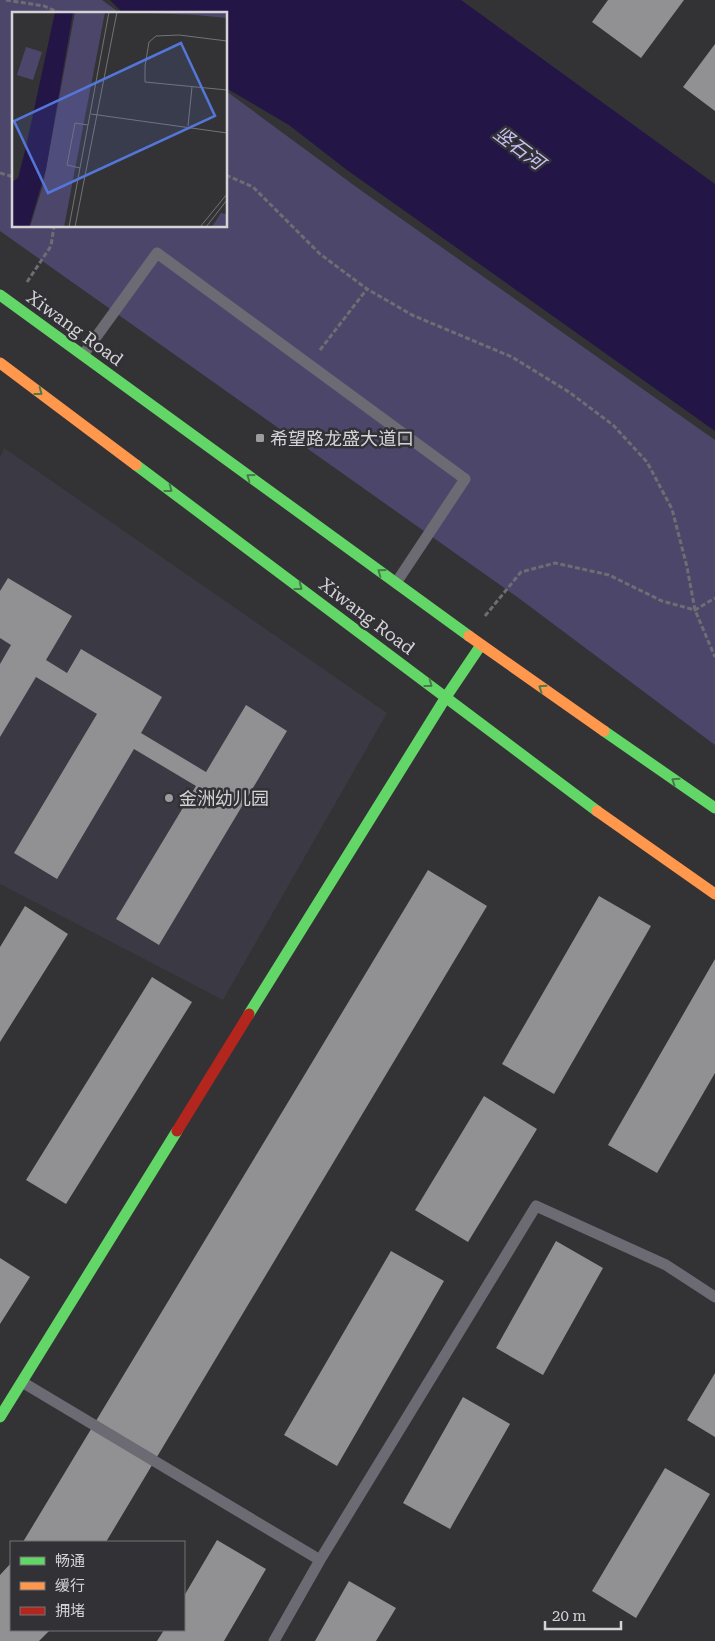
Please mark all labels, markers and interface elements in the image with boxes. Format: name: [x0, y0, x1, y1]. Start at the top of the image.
inset map: [12, 12, 228, 228]
water label: 竖石河: [489, 122, 552, 177]
street label: Xiwang Road: [23, 286, 128, 370]
one-way arrow: [33, 386, 42, 394]
place label: 希望路龙盛大道口: [270, 428, 414, 449]
marker: 希望路龙盛大道口: [254, 432, 266, 444]
one-way arrow: [247, 474, 256, 482]
one-way arrow: [163, 483, 173, 492]
one-way arrow: [378, 569, 387, 578]
street label: Xiwang Road: [315, 573, 419, 659]
one-way arrow: [293, 581, 302, 589]
one-way arrow: [423, 678, 433, 687]
one-way arrow: [538, 685, 548, 694]
one-way arrow: [671, 778, 681, 787]
place label: 金洲幼儿园: [179, 788, 269, 809]
marker: 金洲幼儿园: [163, 792, 175, 804]
legend: [10, 1541, 185, 1631]
text: 畅通: [55, 1552, 85, 1570]
text: 缓行: [55, 1577, 85, 1595]
scale bar: [545, 1598, 621, 1630]
text: 拥堵: [55, 1602, 85, 1620]
text: 20 m: [552, 1607, 587, 1625]

